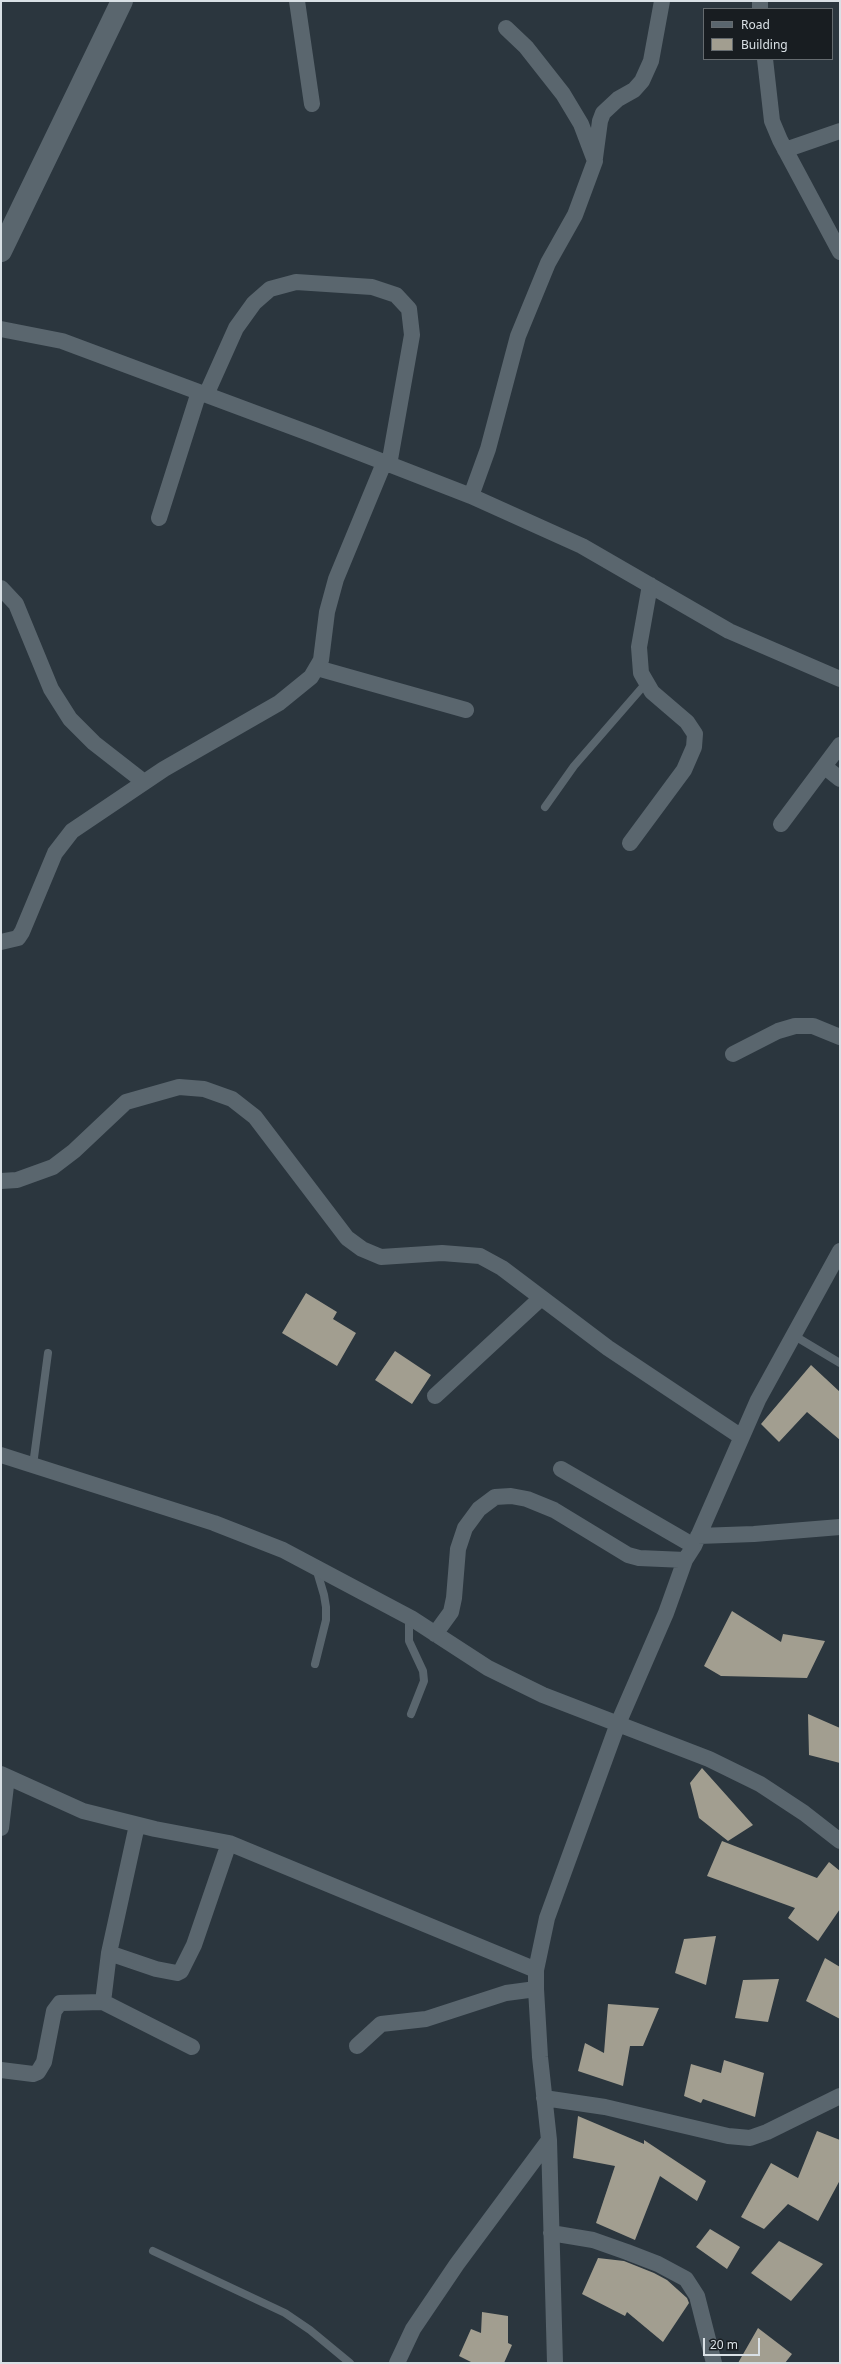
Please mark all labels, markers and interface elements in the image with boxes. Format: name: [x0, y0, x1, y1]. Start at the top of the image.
legend: [703, 8, 833, 60]
text: Road: [741, 16, 770, 33]
text: Building: [741, 36, 788, 53]
scale bar: [705, 2330, 762, 2356]
text: 20 m: [710, 2336, 738, 2353]

